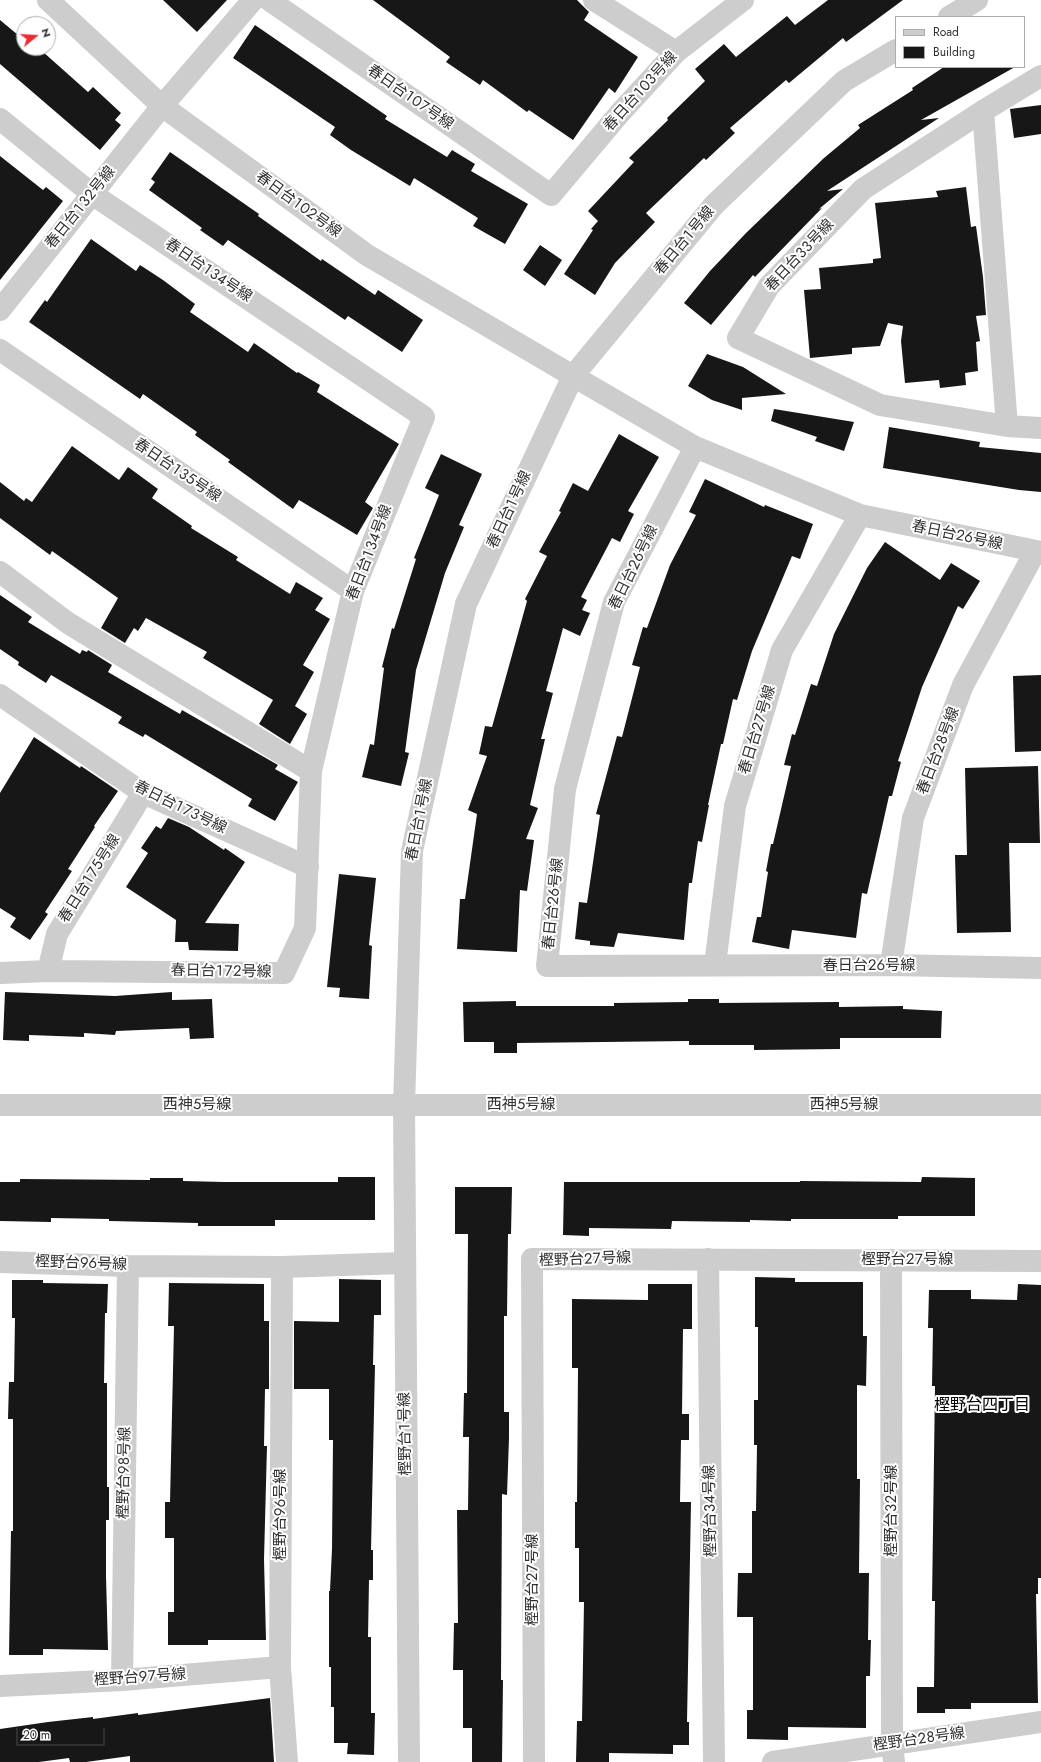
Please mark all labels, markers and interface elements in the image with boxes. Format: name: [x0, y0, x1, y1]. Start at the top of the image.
north arrow: [16, 16, 56, 56]
legend: [895, 16, 1025, 68]
text: Road: [933, 23, 959, 41]
text: N: [38, 26, 55, 39]
text: Building: [933, 43, 975, 61]
street label: 春日台１０３号線: [600, 48, 682, 136]
street label: 春日台１０７号線: [363, 62, 457, 134]
street label: 春日台１３２号線: [42, 163, 120, 253]
street label: 春日台１０２号線: [252, 168, 344, 242]
street label: 春日台１号線: [651, 203, 719, 279]
street label: 春日台３３号線: [762, 216, 838, 296]
street label: 春日台１３４号線: [161, 235, 255, 307]
street label: 春日台１３５号線: [130, 435, 224, 507]
street label: 春日台１号線: [484, 468, 536, 552]
street label: 春日台１３４号線: [343, 503, 397, 603]
street label: 春日台２６号線: [910, 518, 1004, 554]
street label: 春日台２６号線: [606, 523, 662, 613]
street label: 春日台２７号線: [736, 683, 780, 777]
street label: 春日台２８号線: [914, 705, 964, 797]
street label: 春日台１号線: [403, 777, 437, 863]
street label: 春日台１７３号線: [131, 778, 229, 838]
street label: 春日台１７５号線: [56, 831, 124, 927]
street label: 春日台２６号線: [540, 857, 568, 951]
street label: 春日台２６号線: [823, 957, 915, 975]
street label: 春日台１７２号線: [170, 962, 272, 982]
street label: 西神５号線: [163, 1096, 231, 1114]
street label: 西神５号線: [487, 1096, 555, 1114]
street label: 西神５号線: [810, 1096, 878, 1114]
street label: 樫野台２７号線: [539, 1249, 631, 1271]
street label: 樫野台２７号線: [861, 1251, 953, 1269]
street label: 樫野台９６号線: [35, 1253, 127, 1275]
street label: 樫野台１号線: [396, 1392, 416, 1476]
district label: 樫野台四丁目: [934, 1396, 1030, 1416]
street label: 樫野台９８号線: [115, 1427, 135, 1519]
street label: 樫野台３４号線: [701, 1465, 721, 1557]
street label: 樫野台３２号線: [883, 1465, 901, 1557]
street label: 樫野台９６号線: [272, 1469, 290, 1561]
street label: 樫野台２７号線: [524, 1534, 542, 1626]
street label: 樫野台９７号線: [93, 1666, 187, 1690]
scale bar: [18, 1720, 107, 1746]
street label: 樫野台２８号線: [872, 1725, 966, 1755]
text: 20 m: [23, 1726, 50, 1744]

